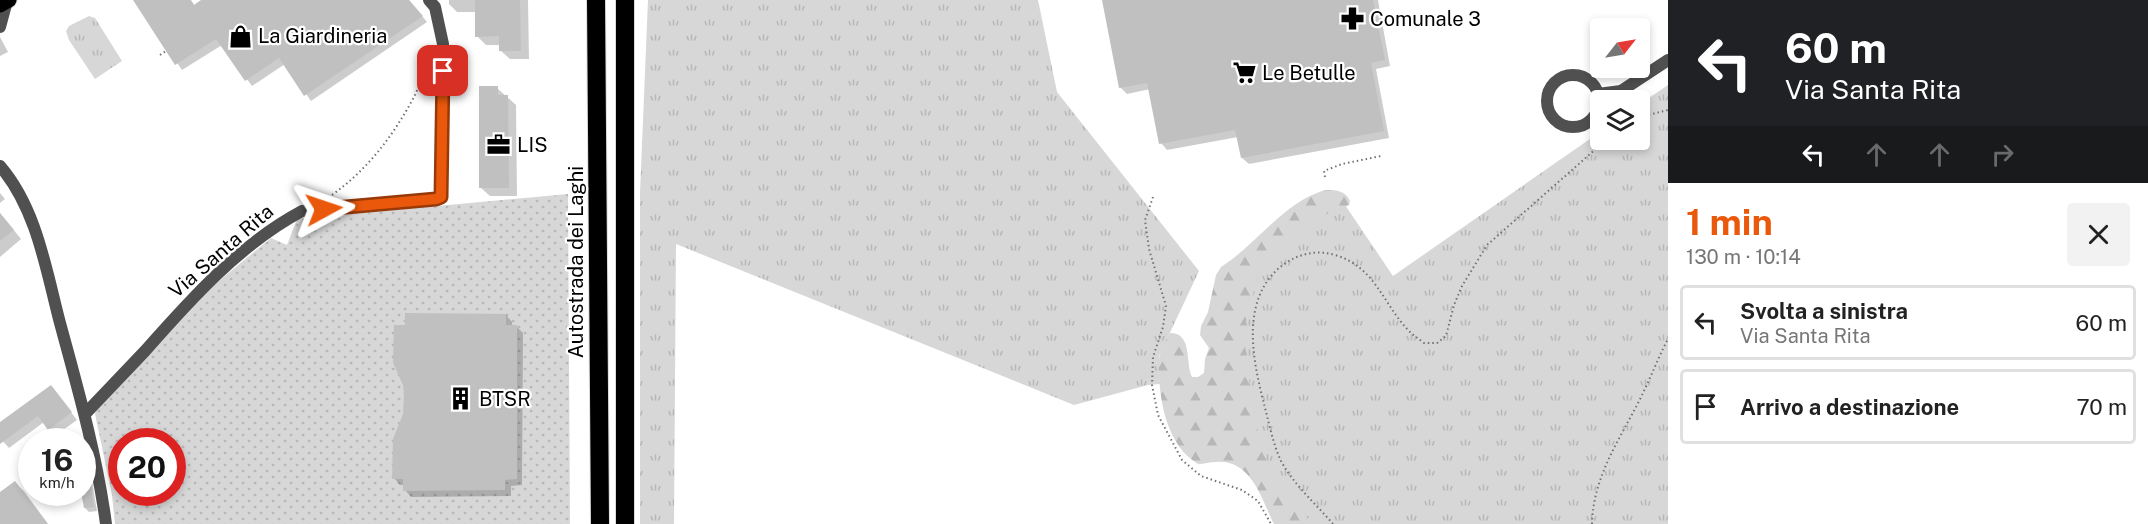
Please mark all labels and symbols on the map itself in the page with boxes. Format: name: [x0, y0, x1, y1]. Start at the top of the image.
pharmacy icon: Comunale 3: [1339, 6, 1365, 32]
place label: Comunale 3: [1370, 7, 1481, 31]
north arrow: [1590, 18, 1650, 78]
shop icon: La Giardineria: [227, 23, 253, 49]
place label: La Giardineria: [258, 24, 387, 48]
pin: [417, 45, 468, 96]
supermarket icon: Le Betulle: [1231, 60, 1257, 86]
place label: Le Betulle: [1262, 61, 1356, 85]
office icon: LIS: [486, 132, 512, 158]
place label: LIS: [517, 133, 548, 157]
street label: Autostrada dei Laghi: [564, 166, 588, 358]
position arrow: [292, 177, 356, 241]
street label: Via Santa Rita: [164, 199, 278, 303]
building icon: BTSR: [448, 386, 474, 412]
place label: BTSR: [479, 387, 531, 411]
speed limit sign: 20: [108, 428, 186, 506]

